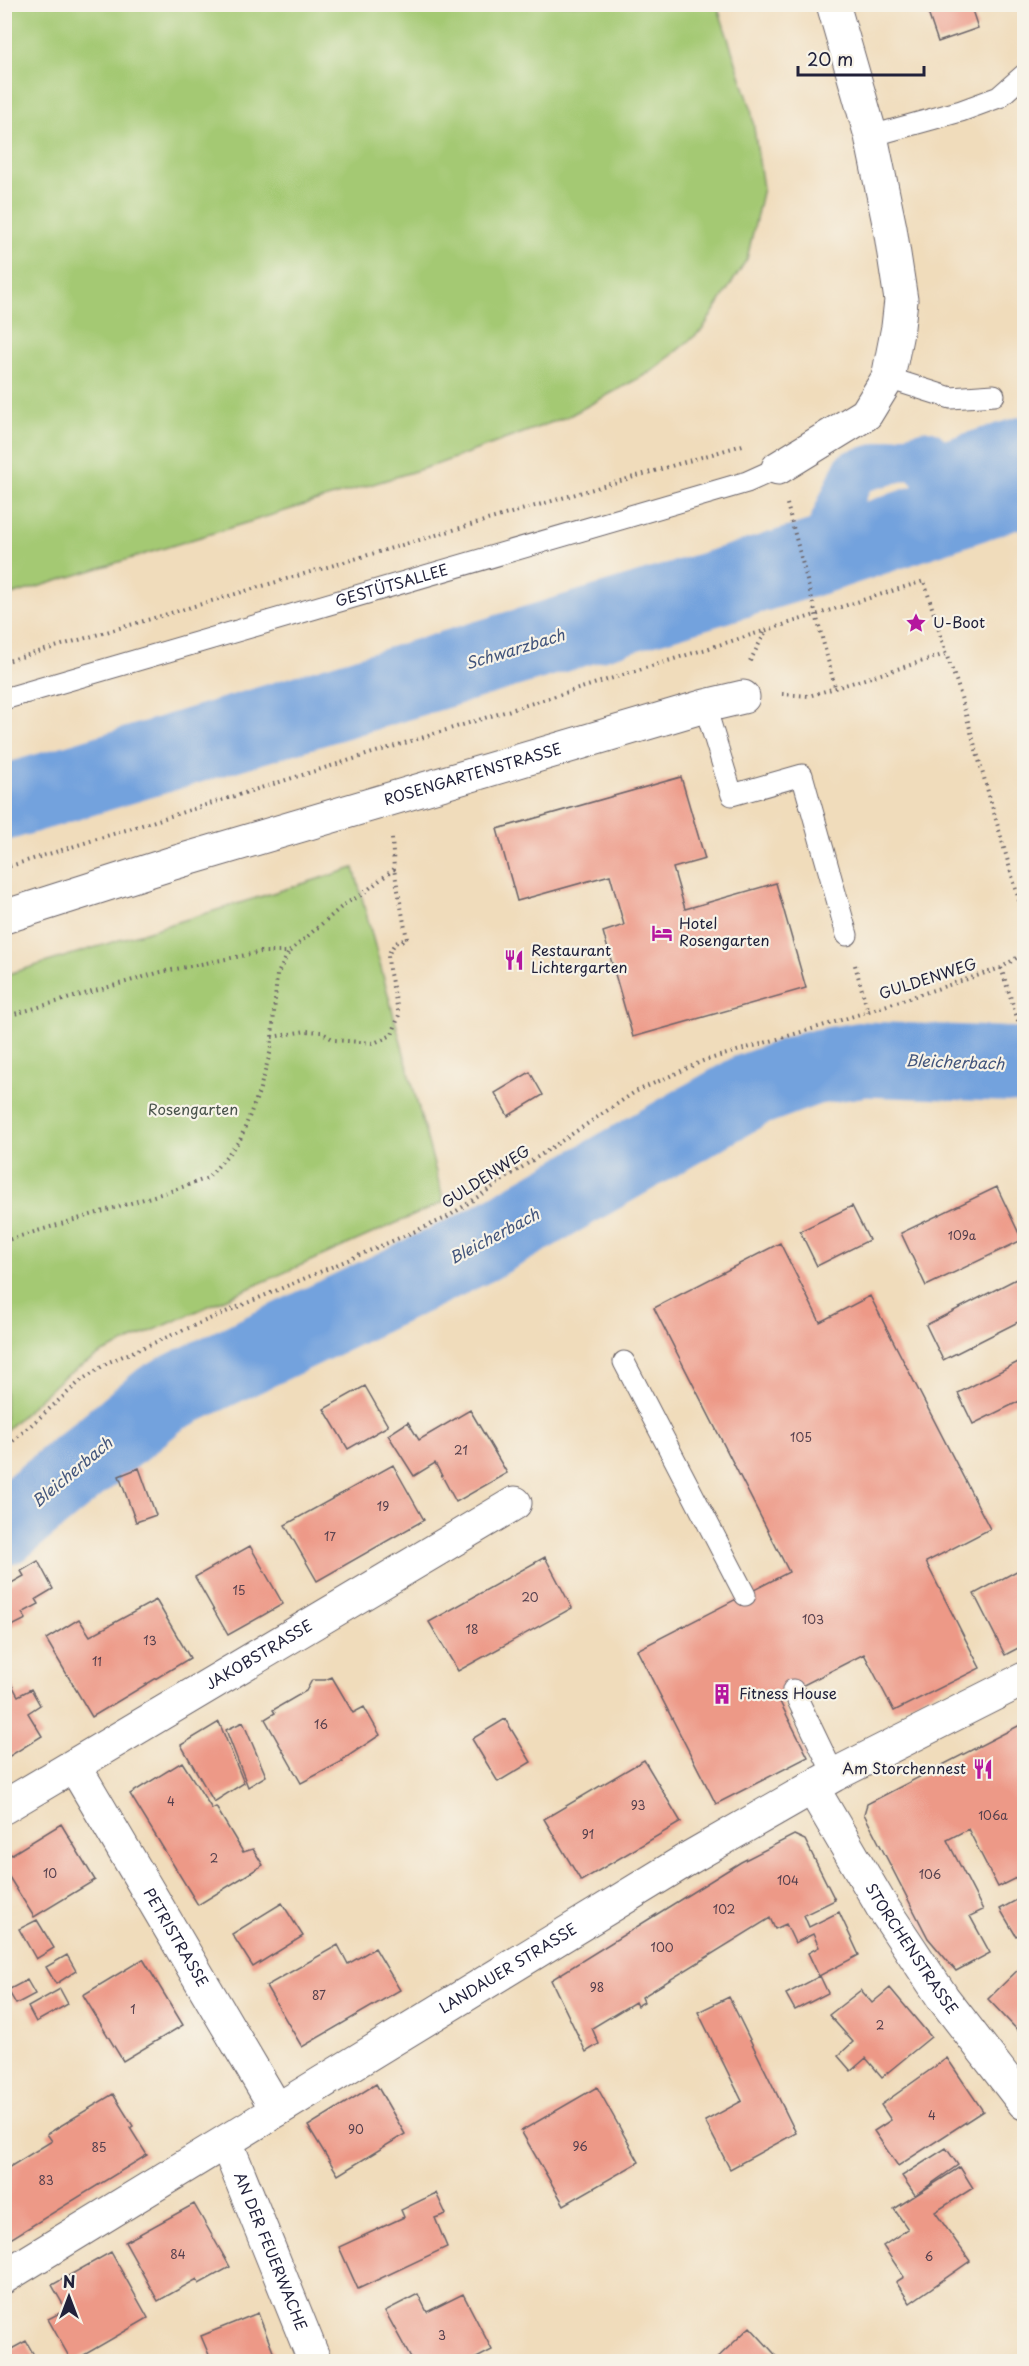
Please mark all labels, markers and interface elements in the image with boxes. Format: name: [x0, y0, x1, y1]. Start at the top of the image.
scale bar: [798, 39, 924, 77]
text: 20 m: [807, 45, 853, 72]
street label: GESTÜTSALLEE: [332, 557, 451, 612]
place label: U-Boot: [933, 610, 985, 633]
place icon: U-Boot: [904, 611, 928, 635]
water label: Schwarzbach: [462, 621, 568, 674]
street label: ROSENGARTENSTRASSE: [381, 736, 564, 810]
place label: Hotel Rosengarten: [679, 911, 770, 951]
hotel icon: Hotel Rosengarten: [650, 921, 674, 945]
place label: Restaurant Lichtergarten: [531, 938, 628, 978]
restaurant icon: Restaurant Lichtergarten: [502, 948, 526, 972]
street label: GULDENWEG: [876, 951, 979, 1004]
water label: Bleicherbach: [905, 1047, 1005, 1075]
park label: Rosengarten: [148, 1097, 238, 1120]
street label: GULDENWEG: [436, 1139, 534, 1213]
water label: Bleicherbach: [444, 1201, 543, 1269]
house number: 109a: [948, 1226, 977, 1244]
house number: 105: [790, 1428, 812, 1446]
water label: Bleicherbach: [26, 1430, 117, 1512]
house number: 21: [454, 1441, 468, 1459]
house number: 19: [377, 1497, 389, 1515]
house number: 17: [324, 1527, 336, 1545]
house number: 15: [232, 1581, 246, 1599]
house number: 20: [521, 1588, 539, 1606]
house number: 103: [802, 1610, 824, 1628]
street label: JAKOBSTRASSE: [201, 1613, 316, 1695]
house number: 18: [466, 1620, 478, 1638]
house number: 13: [143, 1631, 157, 1649]
house number: 11: [92, 1652, 102, 1670]
place label: Fitness House: [739, 1681, 837, 1704]
building icon: Fitness House: [710, 1682, 734, 1706]
house number: 16: [314, 1715, 328, 1733]
place label: Am Storchennest: [842, 1756, 966, 1779]
restaurant icon: Am Storchennest: [971, 1757, 995, 1781]
house number: 4: [167, 1792, 175, 1810]
house number: 93: [631, 1796, 645, 1814]
house number: 106a: [978, 1806, 1008, 1824]
house number: 91: [582, 1825, 594, 1843]
house number: 2: [210, 1849, 218, 1867]
house number: 10: [43, 1864, 57, 1882]
house number: 106: [919, 1865, 941, 1883]
house number: 104: [777, 1871, 799, 1889]
street label: STORCHENSTRASSE: [860, 1878, 965, 2019]
street label: PETRISTRASSE: [139, 1883, 215, 1991]
house number: 102: [713, 1900, 735, 1918]
street label: LANDAUER STRASSE: [434, 1917, 581, 2018]
house number: 100: [651, 1938, 674, 1956]
house number: 98: [590, 1978, 604, 1996]
house number: 87: [312, 1986, 326, 2004]
house number: 1: [130, 2000, 136, 2018]
house number: 2: [876, 2016, 884, 2034]
house number: 4: [928, 2106, 936, 2124]
house number: 90: [348, 2120, 364, 2138]
house number: 96: [572, 2137, 588, 2155]
house number: 85: [92, 2138, 106, 2156]
street label: AN DER FEUERWACHE: [229, 2168, 314, 2334]
house number: 83: [38, 2171, 54, 2189]
house number: 84: [170, 2245, 186, 2263]
house number: 6: [925, 2247, 933, 2265]
north arrow: [39, 2267, 99, 2327]
text: N: [63, 2269, 75, 2293]
house number: 3: [438, 2326, 446, 2344]

